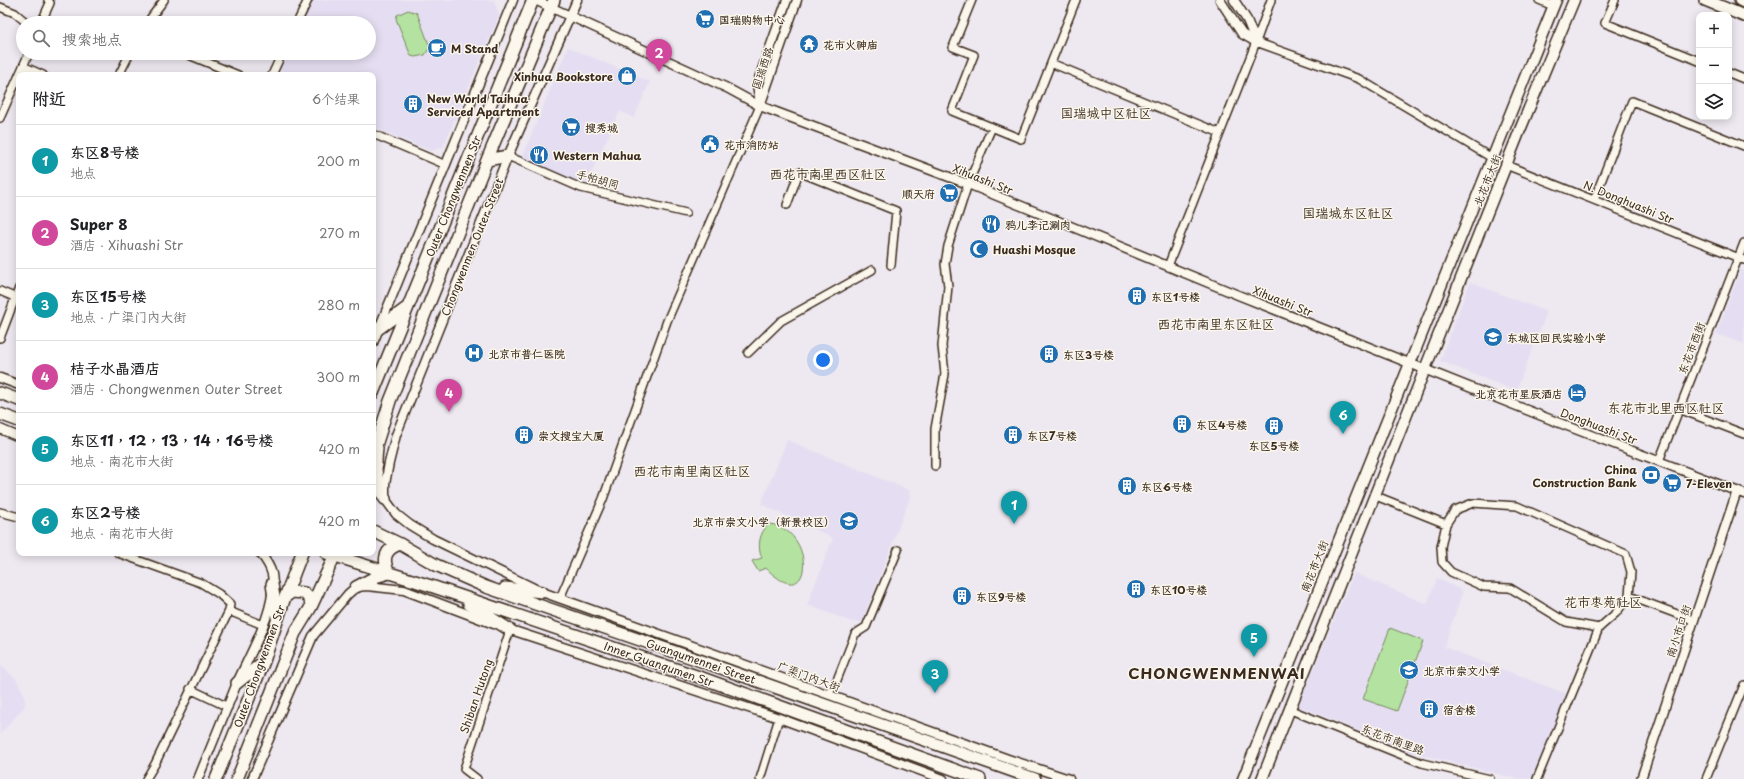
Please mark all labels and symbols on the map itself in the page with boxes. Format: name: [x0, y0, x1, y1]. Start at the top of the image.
supermarket icon: 国瑞购物中心: [694, 8, 716, 30]
place label: 国瑞购物中心: [719, 11, 785, 28]
temple icon: 花市火神庙: [798, 33, 820, 55]
place label: 花市火神庙: [823, 36, 878, 53]
cafe icon: M Stand: [426, 37, 448, 59]
pin: 2: [646, 39, 672, 72]
place label: M Stand: [451, 40, 499, 57]
street label: 国瑞西路: [747, 44, 777, 92]
shop icon: Xinhua Bookstore: [616, 65, 638, 87]
place label: Xinhua Bookstore: [514, 68, 613, 85]
place label: New World Taihua Serviced Apartment: [427, 90, 539, 120]
building icon: New World Taihua Serviced Apartment: [402, 93, 424, 115]
district label: 国瑞城中区社区: [1060, 103, 1152, 122]
supermarket icon: 搜秀城: [560, 116, 582, 138]
place label: 搜秀城: [585, 119, 618, 136]
street label: Outer Chongwenmen Str: [421, 132, 486, 259]
public building icon: 花市消防站: [699, 133, 721, 155]
place label: 花市消防站: [724, 136, 779, 153]
restaurant icon: Western Mahua: [528, 144, 550, 166]
place label: Western Mahua: [553, 147, 642, 164]
street label: 北花市大街: [1469, 150, 1506, 209]
street label: Xihuashi Str: [950, 159, 1016, 199]
district label: 西花市南里西区社区: [769, 164, 887, 183]
street label: 手帕胡同: [575, 165, 621, 193]
street label: Chongwenmen Outer Street: [437, 175, 508, 319]
street label: N. Donghuashi Str: [1581, 176, 1678, 228]
supermarket icon: 顺天府: [938, 182, 960, 204]
place label: 顺天府: [902, 185, 935, 202]
district label: 国瑞城东区社区: [1302, 203, 1394, 222]
restaurant icon: 鸦儿李记涮肉: [980, 213, 1002, 235]
place label: 鸦儿李记涮肉: [1005, 216, 1071, 233]
mosque icon: Huashi Mosque: [968, 238, 990, 260]
place label: Huashi Mosque: [993, 241, 1076, 258]
street label: Xihuashi Str: [1250, 281, 1316, 321]
building icon: 东区1号楼: [1126, 285, 1148, 307]
place label: 东区1号楼: [1151, 288, 1200, 305]
district label: 西花市南里东区社区: [1157, 314, 1275, 333]
street label: 东花市西街: [1673, 318, 1709, 377]
school or university icon: 东城区回民实验小学: [1482, 326, 1504, 348]
place label: 东城区回民实验小学: [1507, 329, 1606, 346]
hospital icon: 北京市普仁医院: [463, 342, 485, 364]
building icon: 东区3号楼: [1038, 343, 1060, 365]
place label: 北京市普仁医院: [488, 345, 565, 362]
place label: 东区3号楼: [1063, 346, 1114, 363]
your location: [813, 350, 833, 370]
pin: 4: [436, 379, 462, 412]
hotel icon: 北京花市星辰酒店: [1566, 382, 1588, 404]
place label: 北京花市星辰酒店: [1475, 385, 1563, 402]
district label: 东花市北里西区社区: [1607, 398, 1725, 417]
pin: 6: [1330, 401, 1356, 434]
street label: Donghuashi Str: [1558, 404, 1641, 449]
building icon: 东区4号楼: [1171, 413, 1193, 435]
building icon: 东区5号楼: [1263, 415, 1285, 437]
place label: 东区4号楼: [1196, 416, 1248, 433]
building icon: 崇文搜宝大厦: [513, 424, 535, 446]
building icon: 东区7号楼: [1002, 424, 1024, 446]
place label: 崇文搜宝大厦: [538, 427, 604, 444]
place label: 东区7号楼: [1027, 427, 1077, 444]
place label: 东区5号楼: [1248, 437, 1300, 454]
district label: 西花市南里南区社区: [633, 461, 751, 480]
place label: China Construction Bank: [1532, 461, 1638, 491]
bank icon: China Construction Bank: [1640, 464, 1662, 486]
supermarket icon: 7-Eleven: [1661, 472, 1683, 494]
building icon: 东区6号楼: [1116, 475, 1138, 497]
place label: 7-Eleven: [1686, 475, 1732, 492]
place label: 东区6号楼: [1141, 478, 1193, 495]
pin: 1: [1001, 491, 1027, 524]
school or university icon: 北京市崇文小学（新景校区）: [838, 510, 860, 532]
place label: 北京市崇文小学（新景校区）: [692, 513, 835, 530]
street label: 南花市大街: [1296, 536, 1333, 595]
building icon: 东区10号楼: [1125, 578, 1147, 600]
place label: 东区10号楼: [1150, 581, 1207, 598]
building icon: 东区9号楼: [951, 585, 973, 607]
place label: 东区9号楼: [976, 588, 1027, 605]
district label: 花市枣苑社区: [1564, 592, 1642, 611]
street label: Outer Chongwenmen Str: [229, 601, 289, 730]
street label: 南小市口街: [1661, 601, 1695, 660]
pin: 5: [1241, 624, 1267, 657]
street label: Guanqumennei Street: [644, 634, 758, 688]
street label: Inner Guanqumen Str: [602, 637, 717, 691]
street label: Shiban Hutong: [455, 656, 497, 736]
street label: 广渠门内大街: [775, 657, 844, 696]
school or university icon: 北京市崇文小学: [1398, 659, 1420, 681]
pin: 3: [922, 660, 948, 693]
district label: CHONGWENMENWAI: [1128, 661, 1306, 684]
place label: 北京市崇文小学: [1423, 662, 1500, 679]
building icon: 宿舍楼: [1418, 698, 1440, 720]
place label: 宿舍楼: [1443, 701, 1476, 718]
street label: 东花市南里路: [1359, 719, 1427, 759]

